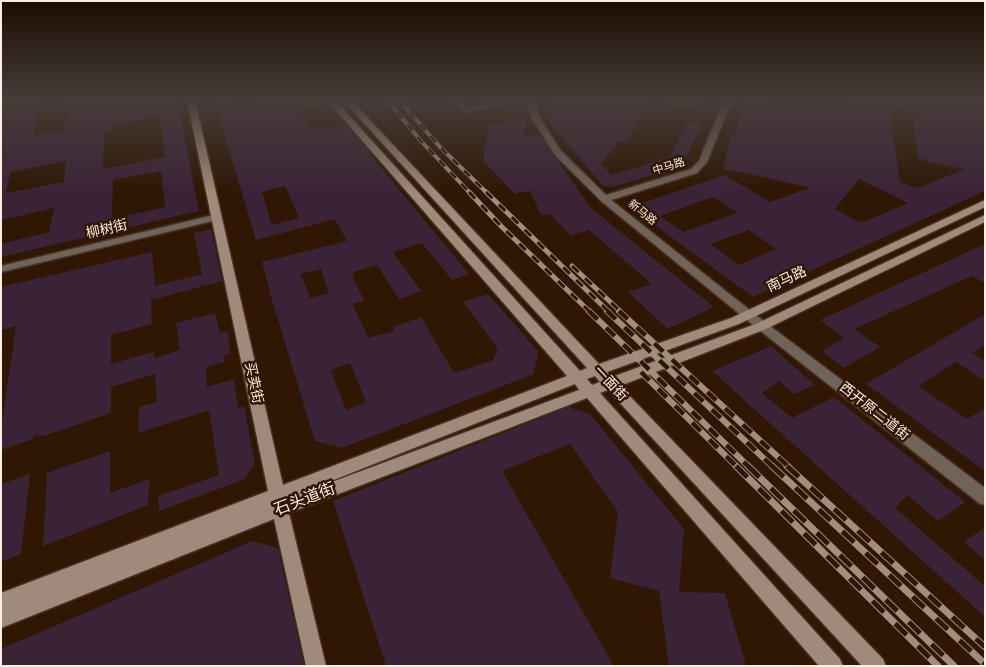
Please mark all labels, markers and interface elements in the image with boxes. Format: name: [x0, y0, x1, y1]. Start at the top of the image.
street label: 中马路: [651, 156, 687, 178]
street label: 新马路: [625, 197, 659, 229]
street label: 柳树街: [85, 217, 129, 243]
street label: 南马路: [764, 264, 810, 296]
street label: 买卖街: [240, 361, 266, 405]
street label: 一面街: [590, 363, 630, 405]
street label: 西开原二道街: [836, 380, 912, 444]
street label: 石头道街: [272, 480, 338, 520]

